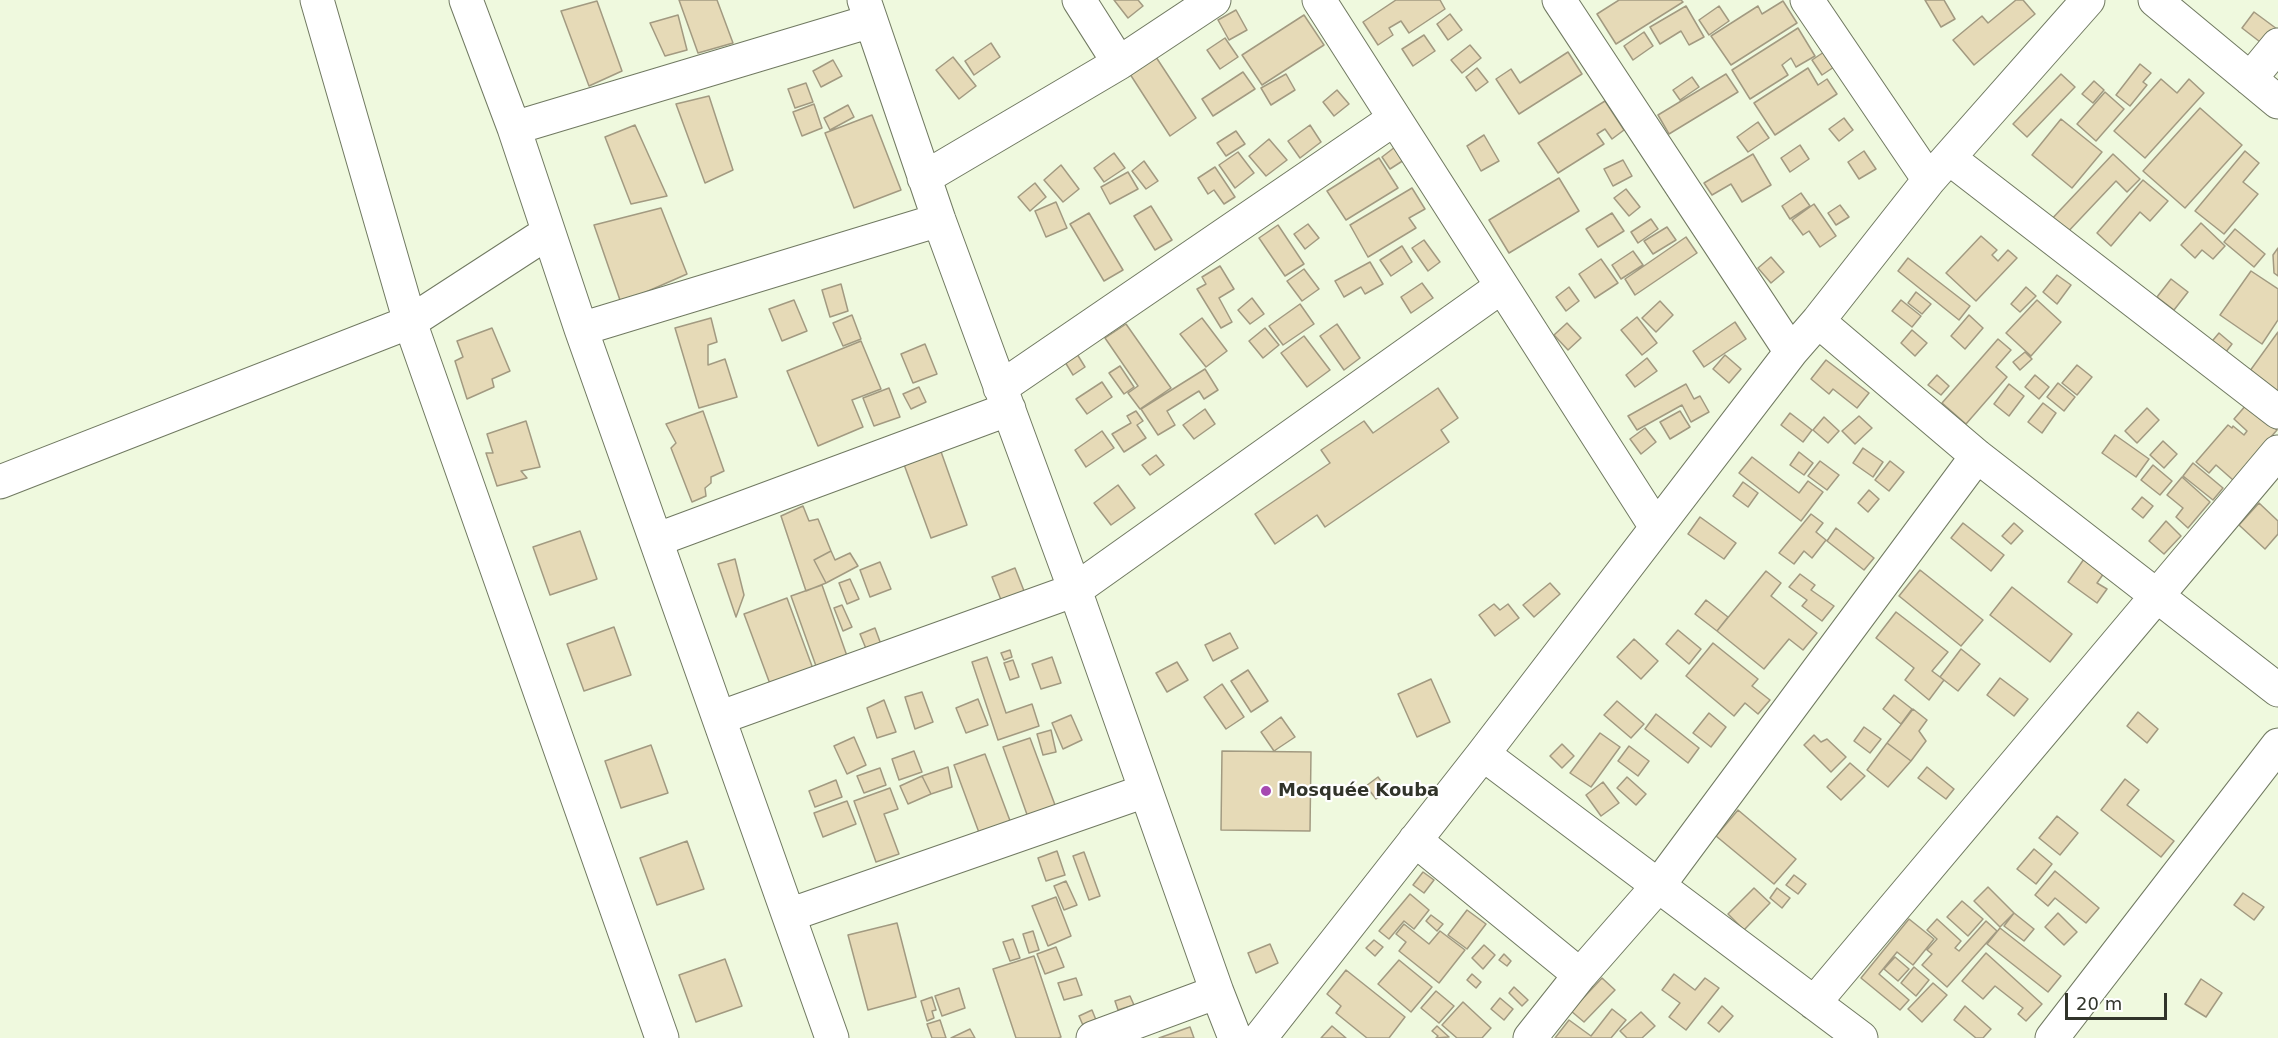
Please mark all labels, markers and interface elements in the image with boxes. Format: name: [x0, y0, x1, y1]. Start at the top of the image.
place label: Mosquée Kouba: [1278, 780, 1439, 802]
marker: Mosquée Kouba: [1259, 784, 1273, 798]
scale bar: [2068, 981, 2170, 1019]
text: 20 m: [2076, 993, 2122, 1014]

